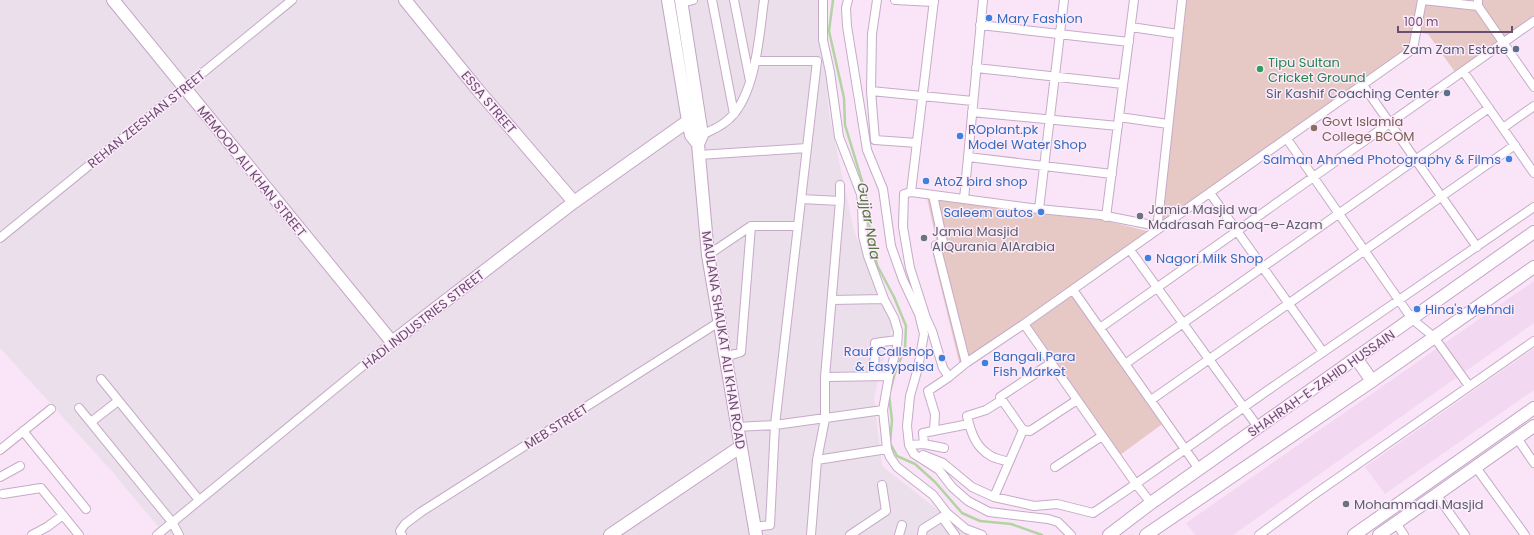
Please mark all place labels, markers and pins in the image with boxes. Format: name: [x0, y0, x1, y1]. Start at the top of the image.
place label: Mary Fashion: [997, 9, 1083, 28]
marker: Mary Fashion: [984, 13, 994, 23]
place label: Zam Zam Estate: [1403, 40, 1508, 59]
marker: Zam Zam Estate: [1511, 44, 1521, 54]
place label: Tipu Sultan Cricket Ground: [1268, 53, 1366, 87]
marker: Tipu Sultan Cricket Ground: [1255, 64, 1265, 74]
place label: Sir Kashif Coaching Center: [1266, 84, 1439, 103]
marker: Sir Kashif Coaching Center: [1442, 88, 1452, 98]
place label: Govt Islamia College BCOM: [1322, 112, 1415, 146]
place label: ROplant.pk Model Water Shop: [968, 120, 1087, 154]
marker: Govt Islamia College BCOM: [1309, 123, 1319, 133]
marker: ROplant.pk Model Water Shop: [955, 131, 965, 141]
place label: Salman Ahmed Photography & Films: [1263, 150, 1501, 169]
marker: Salman Ahmed Photography & Films: [1504, 154, 1514, 164]
place label: AtoZ bird shop: [934, 172, 1028, 191]
marker: AtoZ bird shop: [921, 176, 931, 186]
place label: Jamia Masjid wa Madrasah Farooq-e-Azam: [1148, 200, 1323, 234]
place label: Saleem autos: [943, 203, 1033, 222]
marker: Saleem autos: [1036, 207, 1046, 217]
marker: Jamia Masjid wa Madrasah Farooq-e-Azam: [1135, 211, 1145, 221]
place label: Jamia Masjid AlQurania AlArabia: [932, 222, 1055, 256]
marker: Jamia Masjid AlQurania AlArabia: [919, 233, 929, 243]
place label: Nagori Milk Shop: [1156, 249, 1264, 268]
marker: Nagori Milk Shop: [1143, 253, 1153, 263]
place label: Hina's Mehndi: [1425, 300, 1515, 319]
marker: Hina's Mehndi: [1412, 304, 1422, 314]
place label: Rauf Callshop & Easypaisa: [844, 342, 934, 376]
place label: Bangali Para Fish Market: [993, 347, 1075, 381]
marker: Rauf Callshop & Easypaisa: [937, 353, 947, 363]
marker: Bangali Para Fish Market: [980, 358, 990, 368]
place label: Mohammadi Masjid: [1354, 495, 1484, 514]
marker: Mohammadi Masjid: [1341, 499, 1351, 509]

